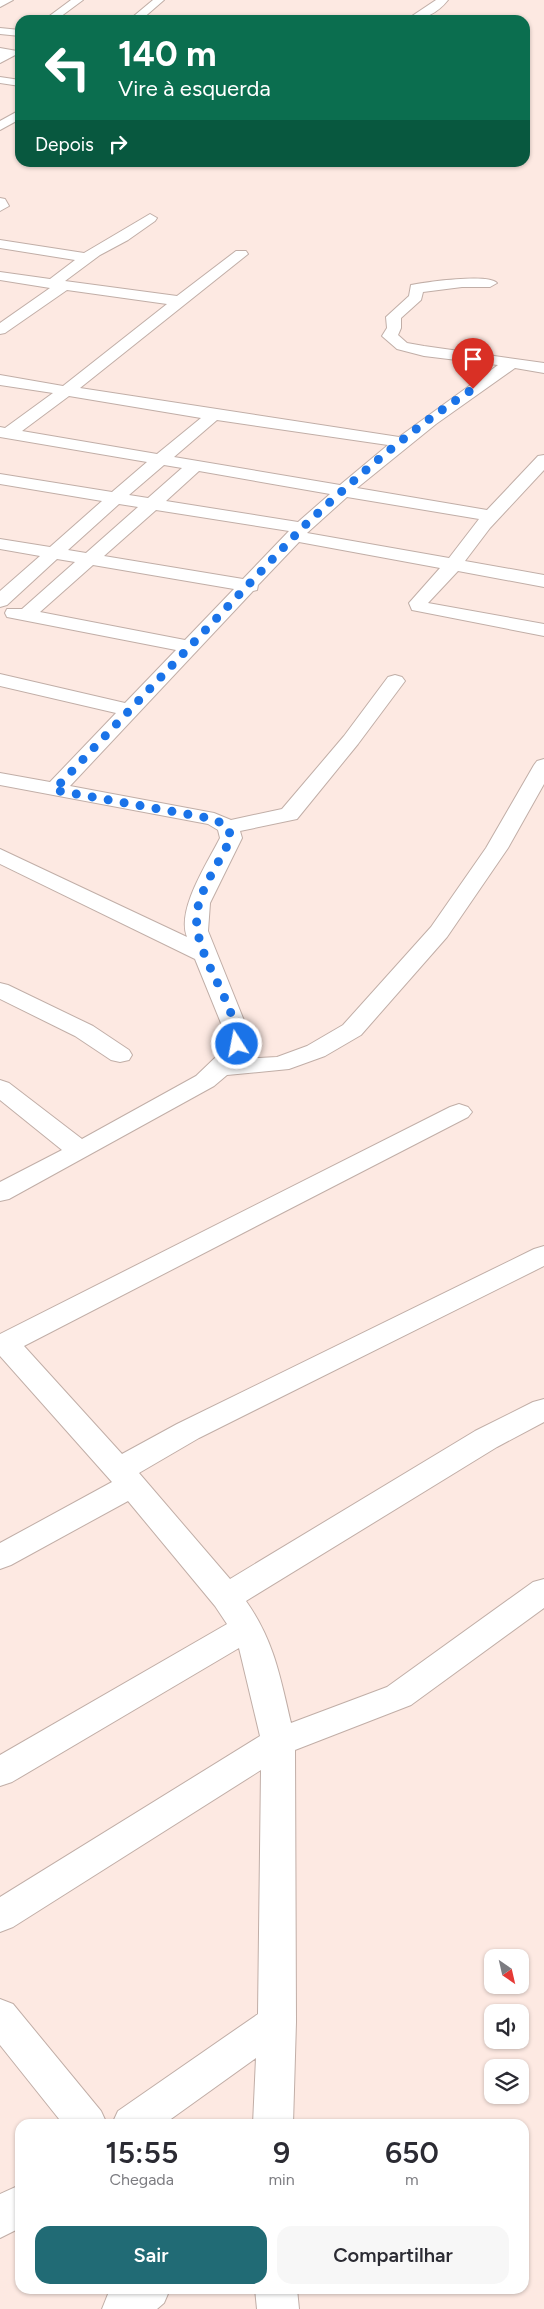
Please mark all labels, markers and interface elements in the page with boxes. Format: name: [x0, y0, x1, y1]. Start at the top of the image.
text: 140 m: [118, 33, 216, 75]
icon: left: [35, 35, 100, 100]
text: Vire à esquerda: [118, 75, 271, 102]
icon: right: [104, 130, 132, 158]
text: Depois: [35, 133, 94, 156]
pin: [452, 338, 494, 389]
icon: arrive: [459, 345, 487, 373]
position arrow: [210, 1017, 262, 1069]
north arrow: [484, 1949, 529, 1994]
map controls: [484, 1949, 529, 2104]
button: sound: [484, 2004, 529, 2049]
button: layers: [484, 2059, 529, 2104]
text: 15:55: [105, 2134, 178, 2171]
text: 9: [273, 2134, 290, 2171]
text: 650: [385, 2134, 439, 2171]
text: Chegada: [110, 2170, 174, 2189]
text: min: [268, 2170, 295, 2189]
text: m: [405, 2170, 419, 2189]
button: Sair: [35, 2226, 267, 2284]
button: Compartilhar: [277, 2226, 509, 2284]

